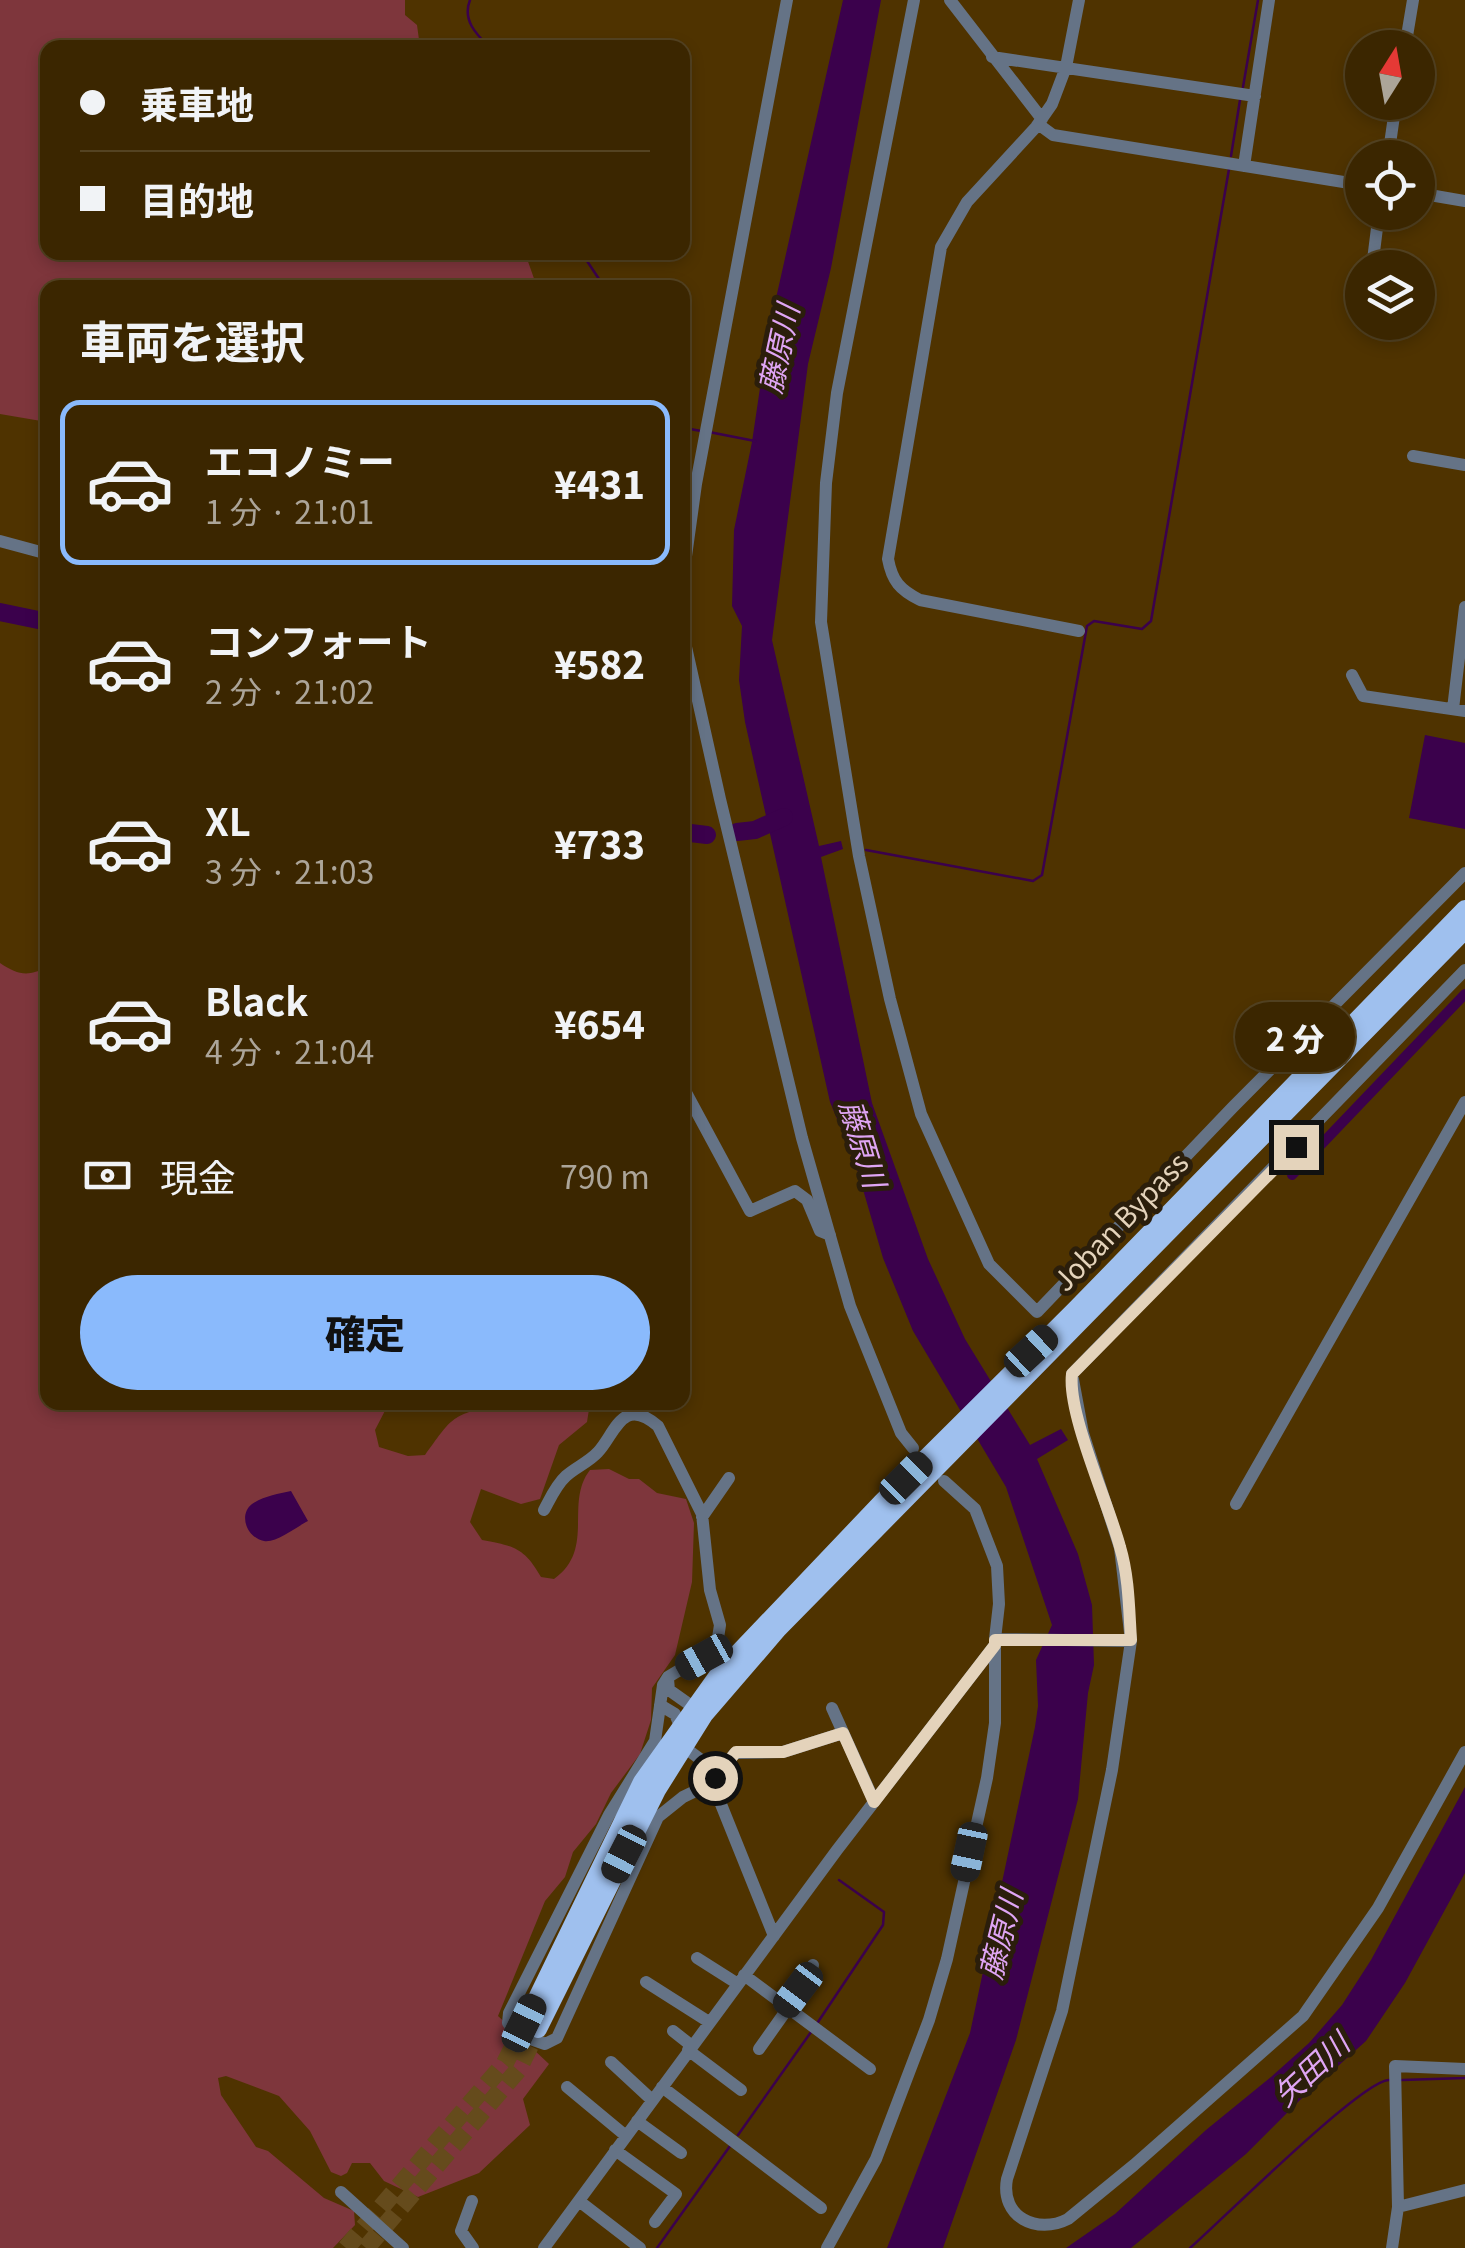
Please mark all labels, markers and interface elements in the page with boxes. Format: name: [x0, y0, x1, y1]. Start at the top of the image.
north arrow: [1345, 30, 1435, 120]
map controls: [1345, 30, 1435, 340]
text: 乗車地: [140, 75, 254, 130]
button: locate: [1345, 140, 1435, 230]
text: 目的地: [140, 171, 254, 226]
button: layers: [1345, 250, 1435, 340]
water label: 藤原川: [746, 297, 809, 397]
text: 車両を選択: [80, 307, 305, 372]
text: エコノミー: [205, 432, 395, 487]
icon: car: [85, 438, 175, 528]
text: ¥431: [554, 455, 645, 510]
text: 1 分 · 21:01: [205, 487, 374, 533]
text: コンフォート: [205, 612, 432, 667]
icon: car: [85, 618, 175, 708]
text: ¥582: [554, 635, 645, 690]
text: 2 分 · 21:02: [205, 667, 374, 713]
text: XL: [205, 792, 251, 847]
icon: car: [85, 798, 175, 888]
text: ¥733: [554, 815, 645, 870]
text: 3 分 · 21:03: [205, 847, 374, 893]
text: Black: [205, 972, 308, 1027]
icon: car: [85, 978, 175, 1068]
text: ¥654: [554, 995, 645, 1050]
callout: 2 分: [1236, 1002, 1356, 1072]
text: 2 分: [1266, 1014, 1324, 1060]
text: 4 分 · 21:04: [205, 1027, 374, 1073]
water label: 藤原川: [831, 1094, 900, 1195]
route end: [1274, 1125, 1319, 1170]
street label: Joban Bypass: [1043, 1142, 1196, 1299]
icon: cash: [80, 1148, 135, 1203]
text: 現金: [160, 1148, 236, 1203]
text: 790 m: [560, 1152, 650, 1198]
button: 確定: [80, 1275, 650, 1390]
car: [999, 1320, 1063, 1382]
car: [874, 1446, 938, 1510]
car: [670, 1629, 738, 1685]
route start: [693, 1756, 738, 1801]
car: [597, 1820, 651, 1888]
car: [948, 1820, 990, 1884]
water label: 藤原川: [967, 1882, 1032, 1983]
car: [768, 1957, 828, 2023]
car: [497, 1989, 551, 2057]
water label: 矢田川: [1262, 2019, 1360, 2115]

